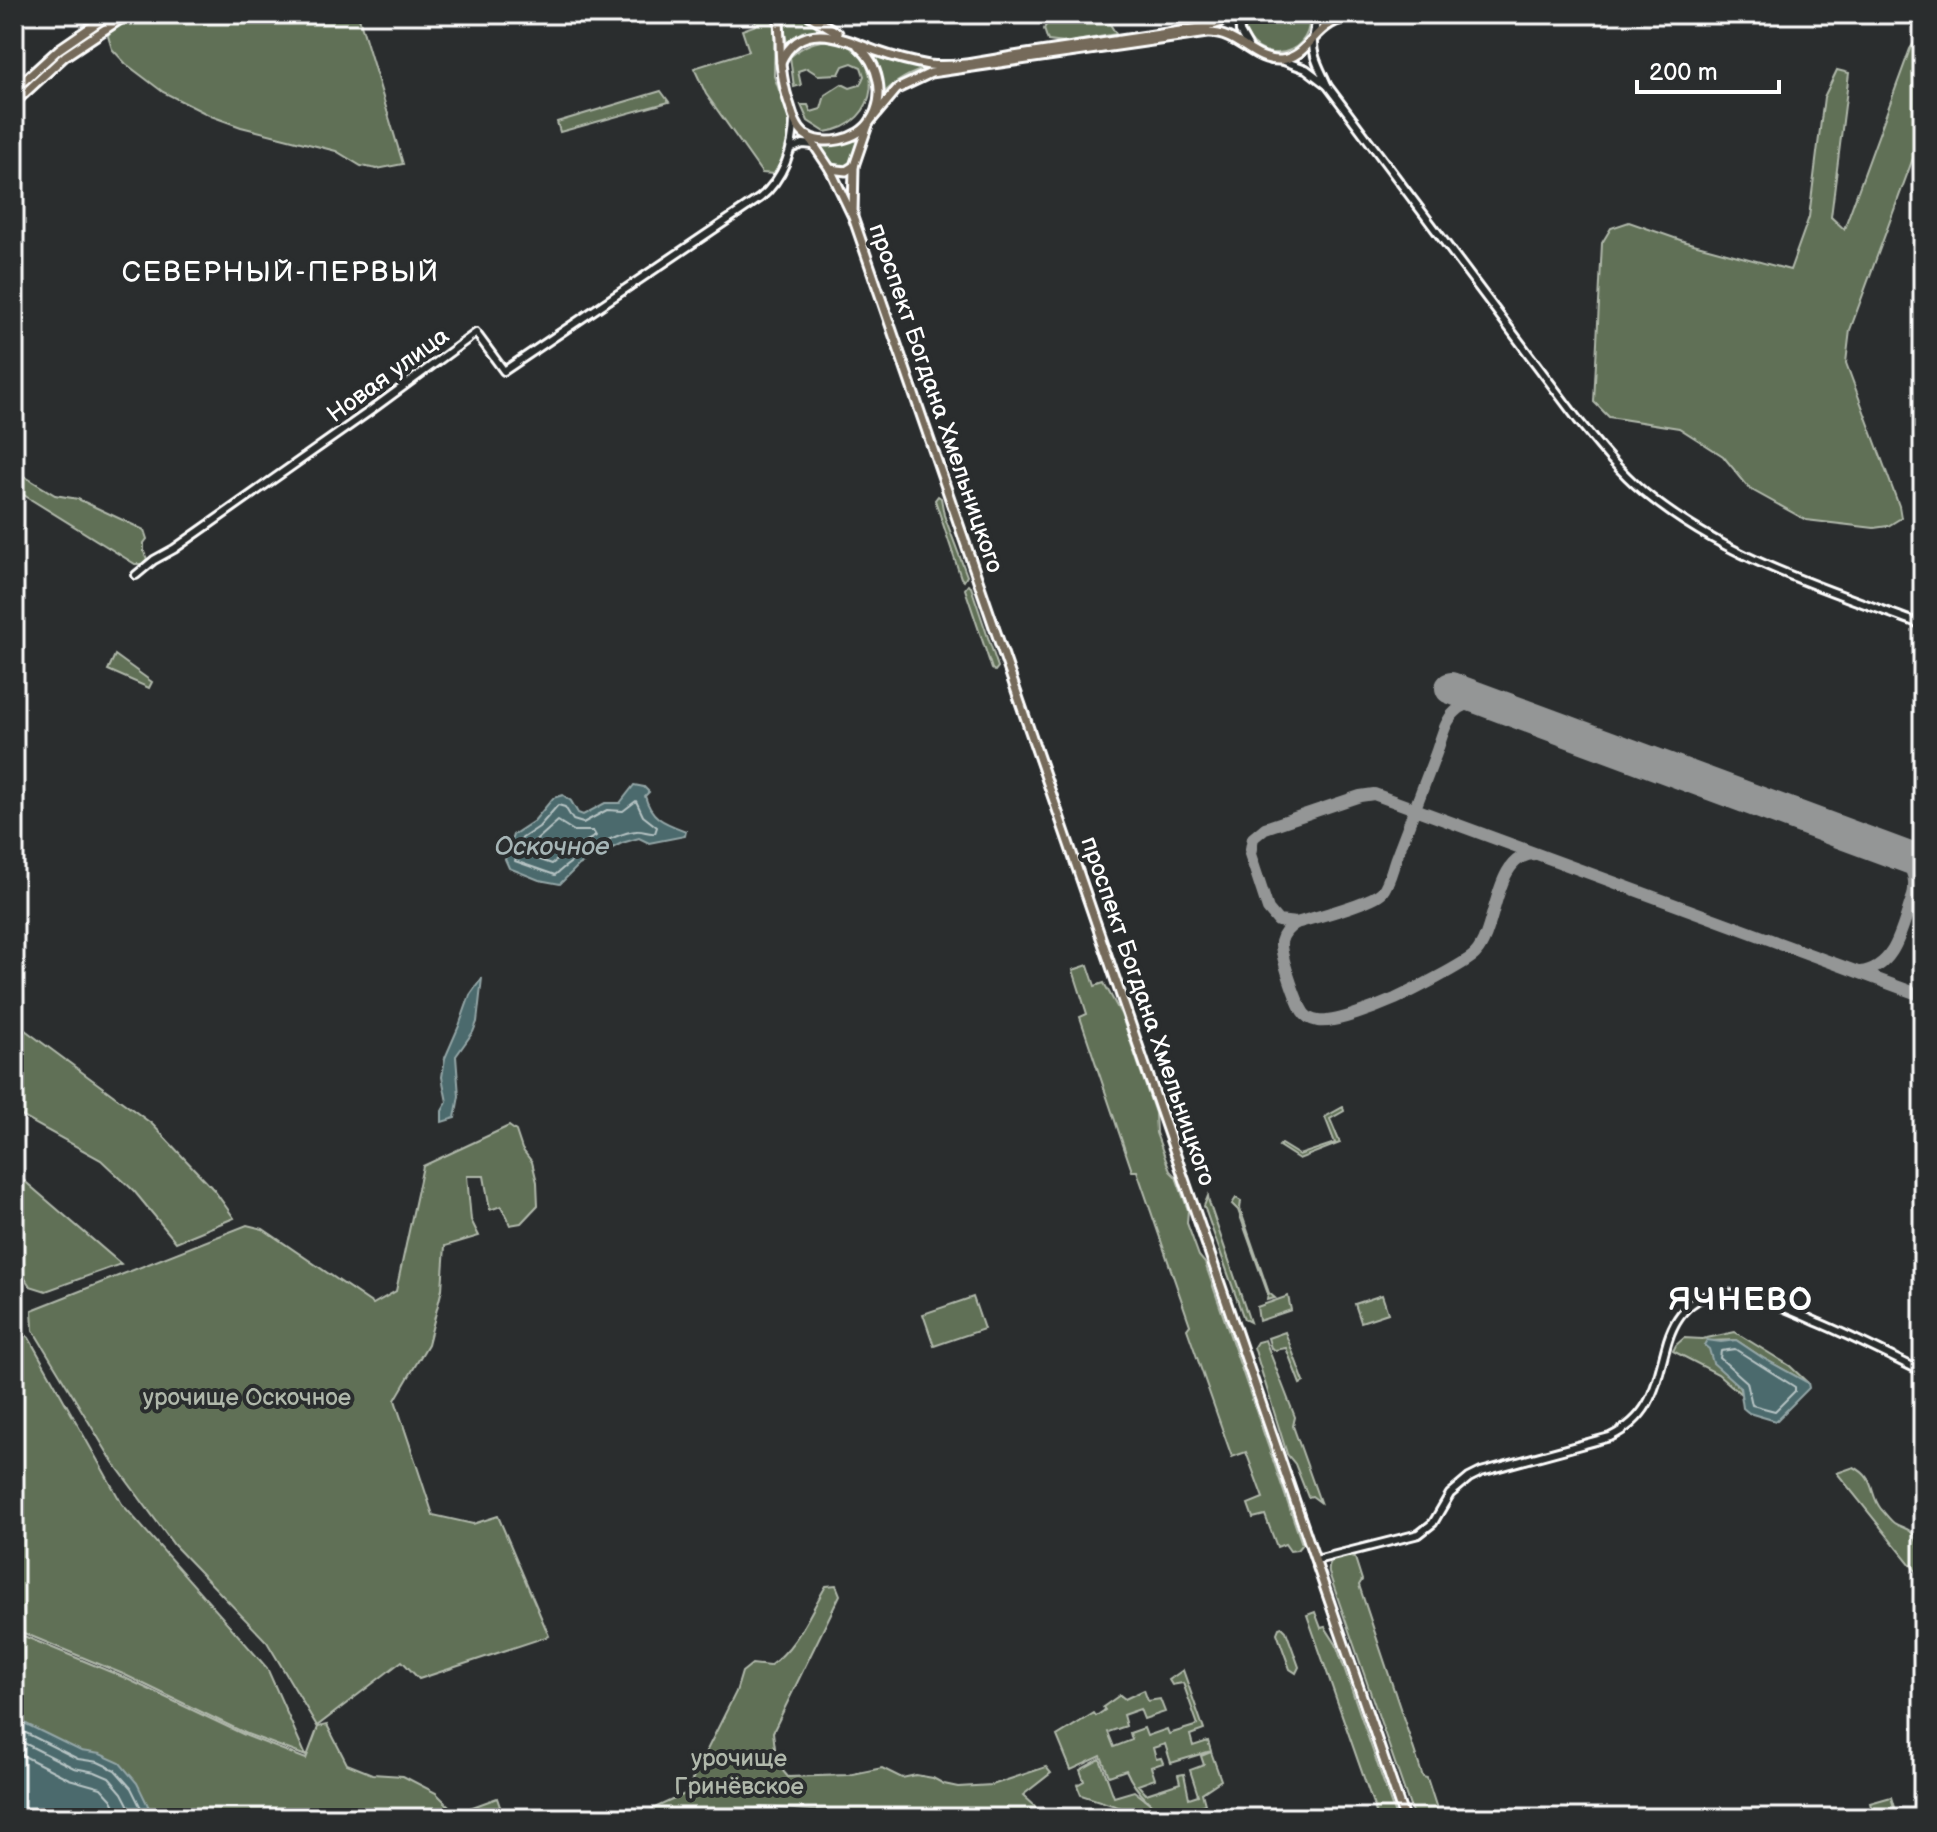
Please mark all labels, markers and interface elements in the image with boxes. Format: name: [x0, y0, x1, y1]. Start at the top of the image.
scale bar: [1637, 44, 1779, 94]
text: 200 m: [1649, 58, 1718, 87]
street label: проспект Богдана Хмельницкого: [862, 220, 1010, 576]
district label: СЕВЕРНЫЙ-ПЕРВЫЙ: [122, 256, 440, 289]
street label: Новая улица: [322, 321, 454, 429]
water label: Оскочное: [494, 832, 610, 863]
street label: проспект Богдана Хмельницкого: [1074, 833, 1222, 1189]
district label: ЯЧНЕВО: [1668, 1281, 1814, 1320]
park label: урочище Оскочное: [143, 1383, 351, 1412]
park label: урочище Гринёвское: [674, 1744, 804, 1801]

